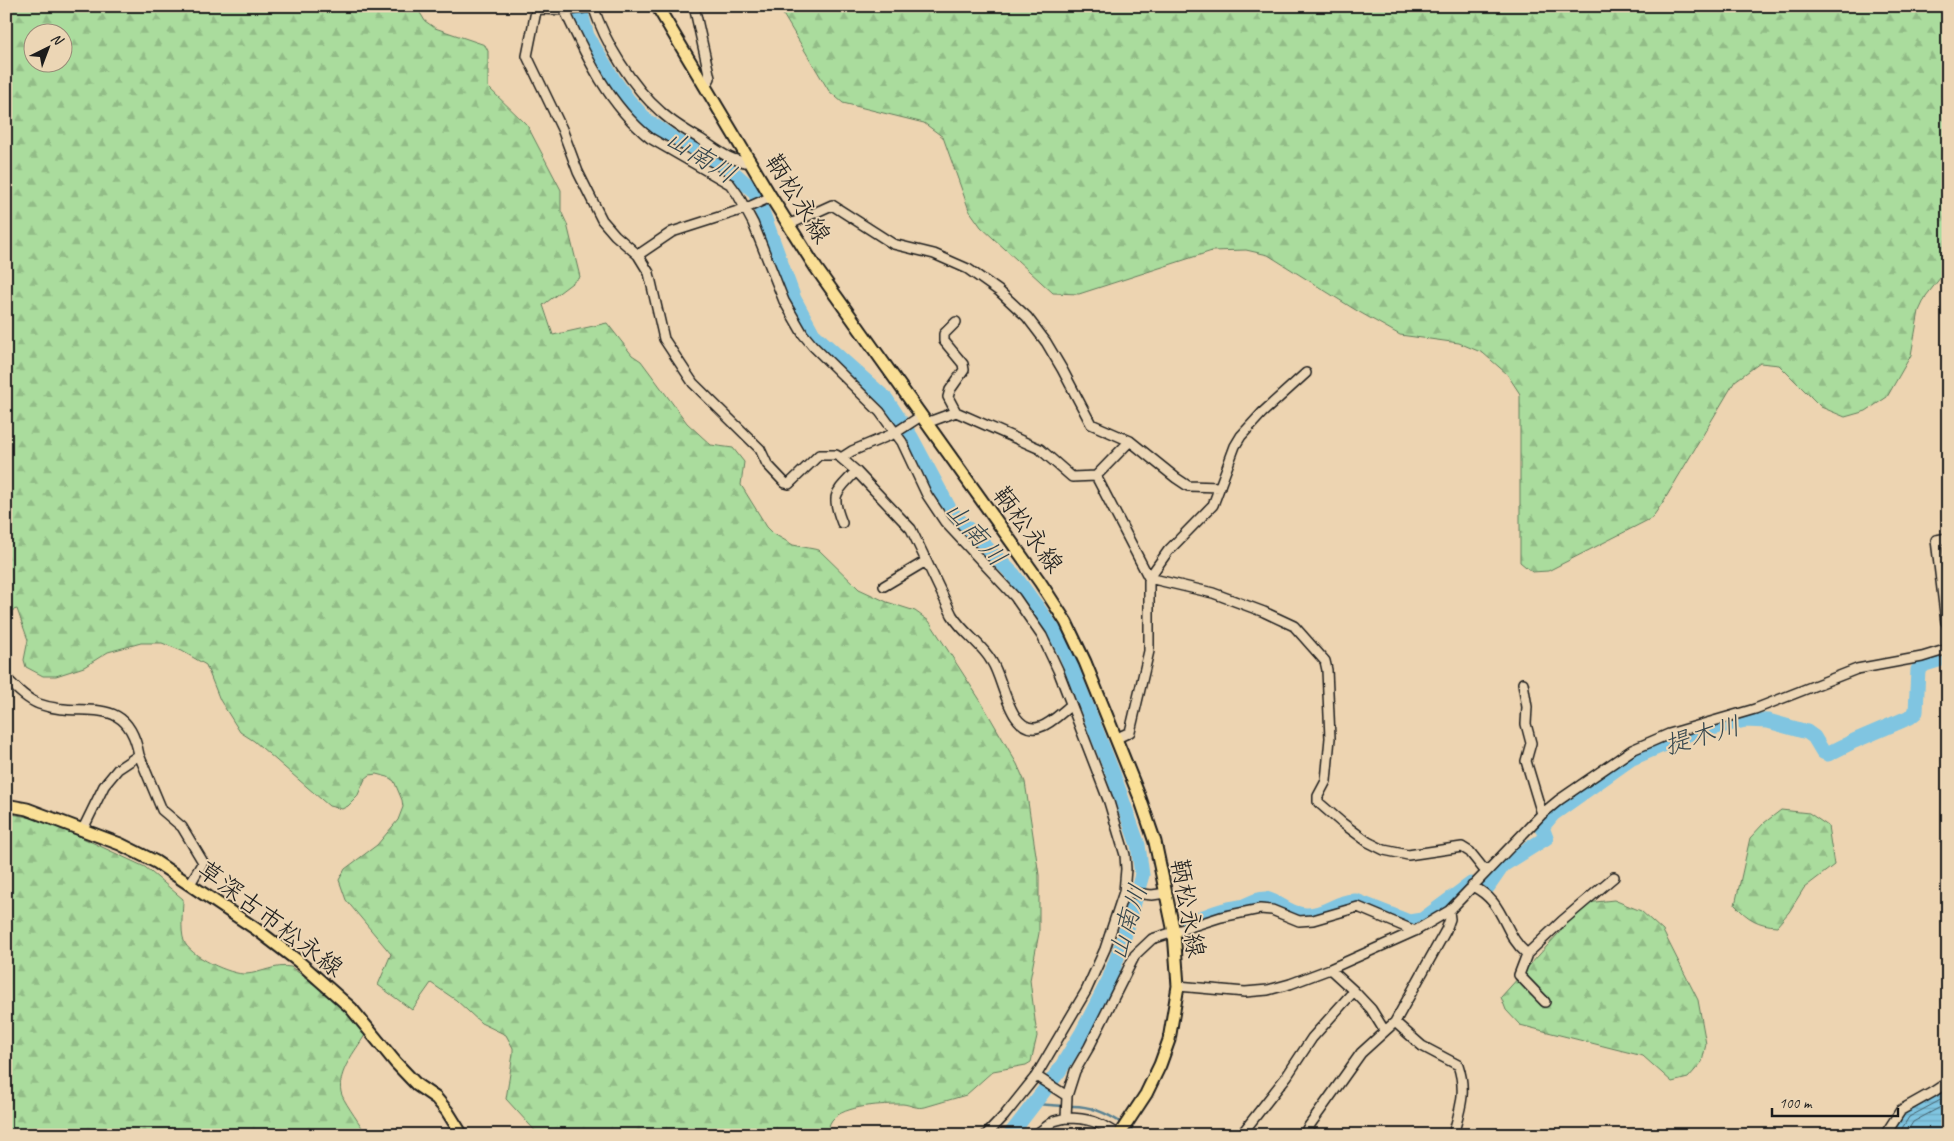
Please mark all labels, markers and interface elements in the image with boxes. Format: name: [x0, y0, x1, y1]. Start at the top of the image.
north arrow: [22, 22, 72, 72]
text: N: [47, 29, 67, 49]
water label: 山南川: [659, 122, 743, 191]
street label: 鞆松永線: [758, 148, 838, 249]
street label: 鞆松永線: [986, 480, 1071, 579]
water label: 山南川: [937, 493, 1014, 573]
water label: 提木川: [1660, 709, 1744, 762]
street label: 草深古市松永線: [191, 853, 350, 984]
street label: 鞆松永線: [1164, 856, 1212, 960]
water label: 山南川: [1100, 880, 1155, 964]
scale bar: [1772, 1086, 1898, 1118]
text: 100 m: [1779, 1094, 1813, 1113]

